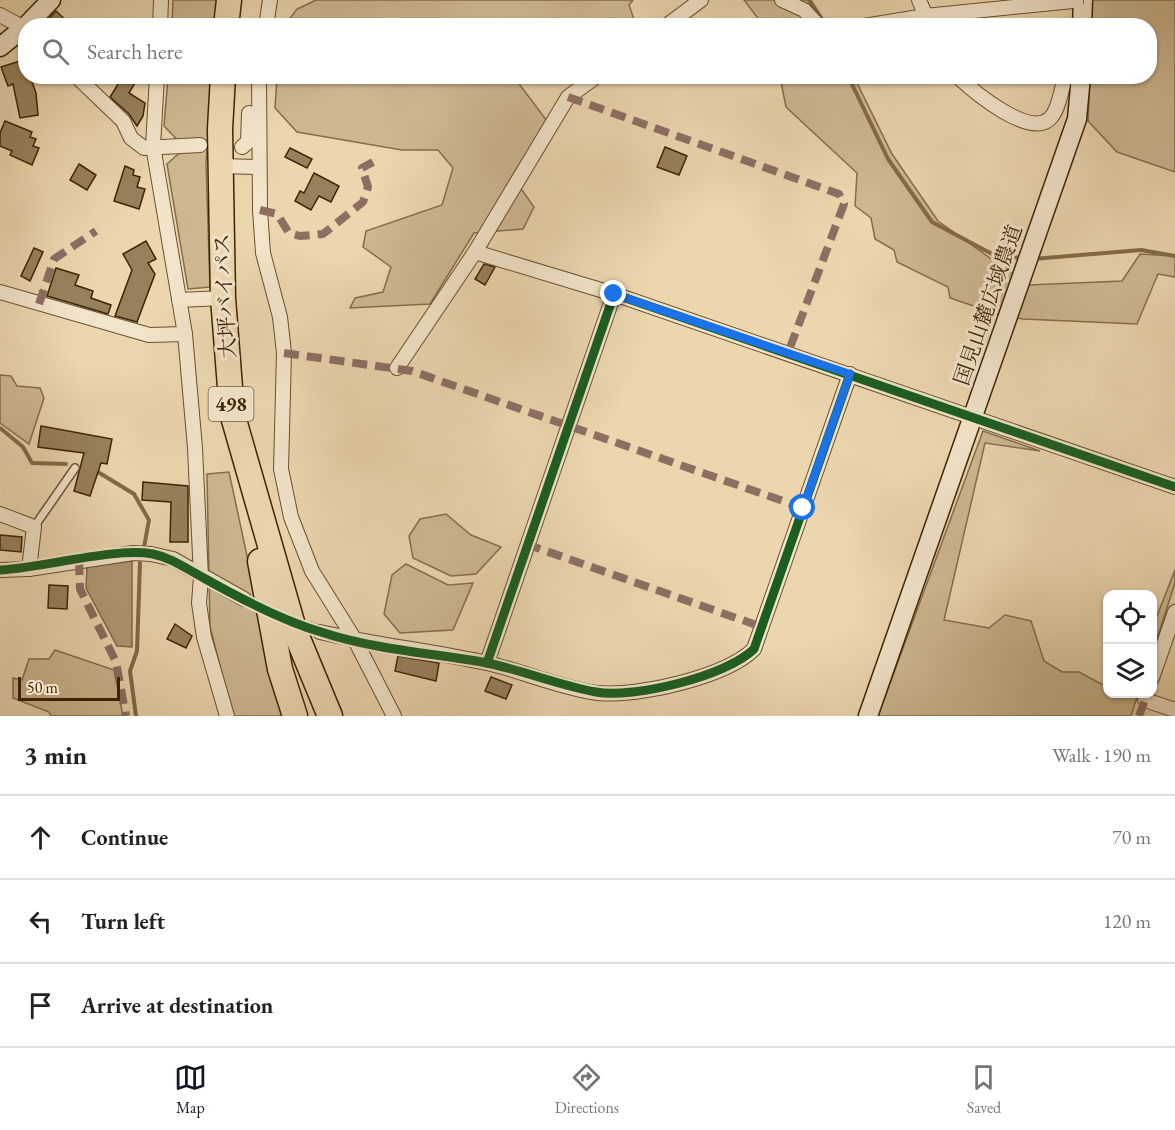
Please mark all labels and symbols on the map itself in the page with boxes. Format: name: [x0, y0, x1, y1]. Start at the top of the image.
street label: 国見山麓広域農道: [947, 221, 1028, 389]
street label: 大坪バイパス: [208, 233, 241, 359]
route end: [600, 280, 626, 306]
road number: 498: [208, 387, 254, 421]
route start: [789, 494, 815, 520]
scale bar: [18, 674, 120, 702]

